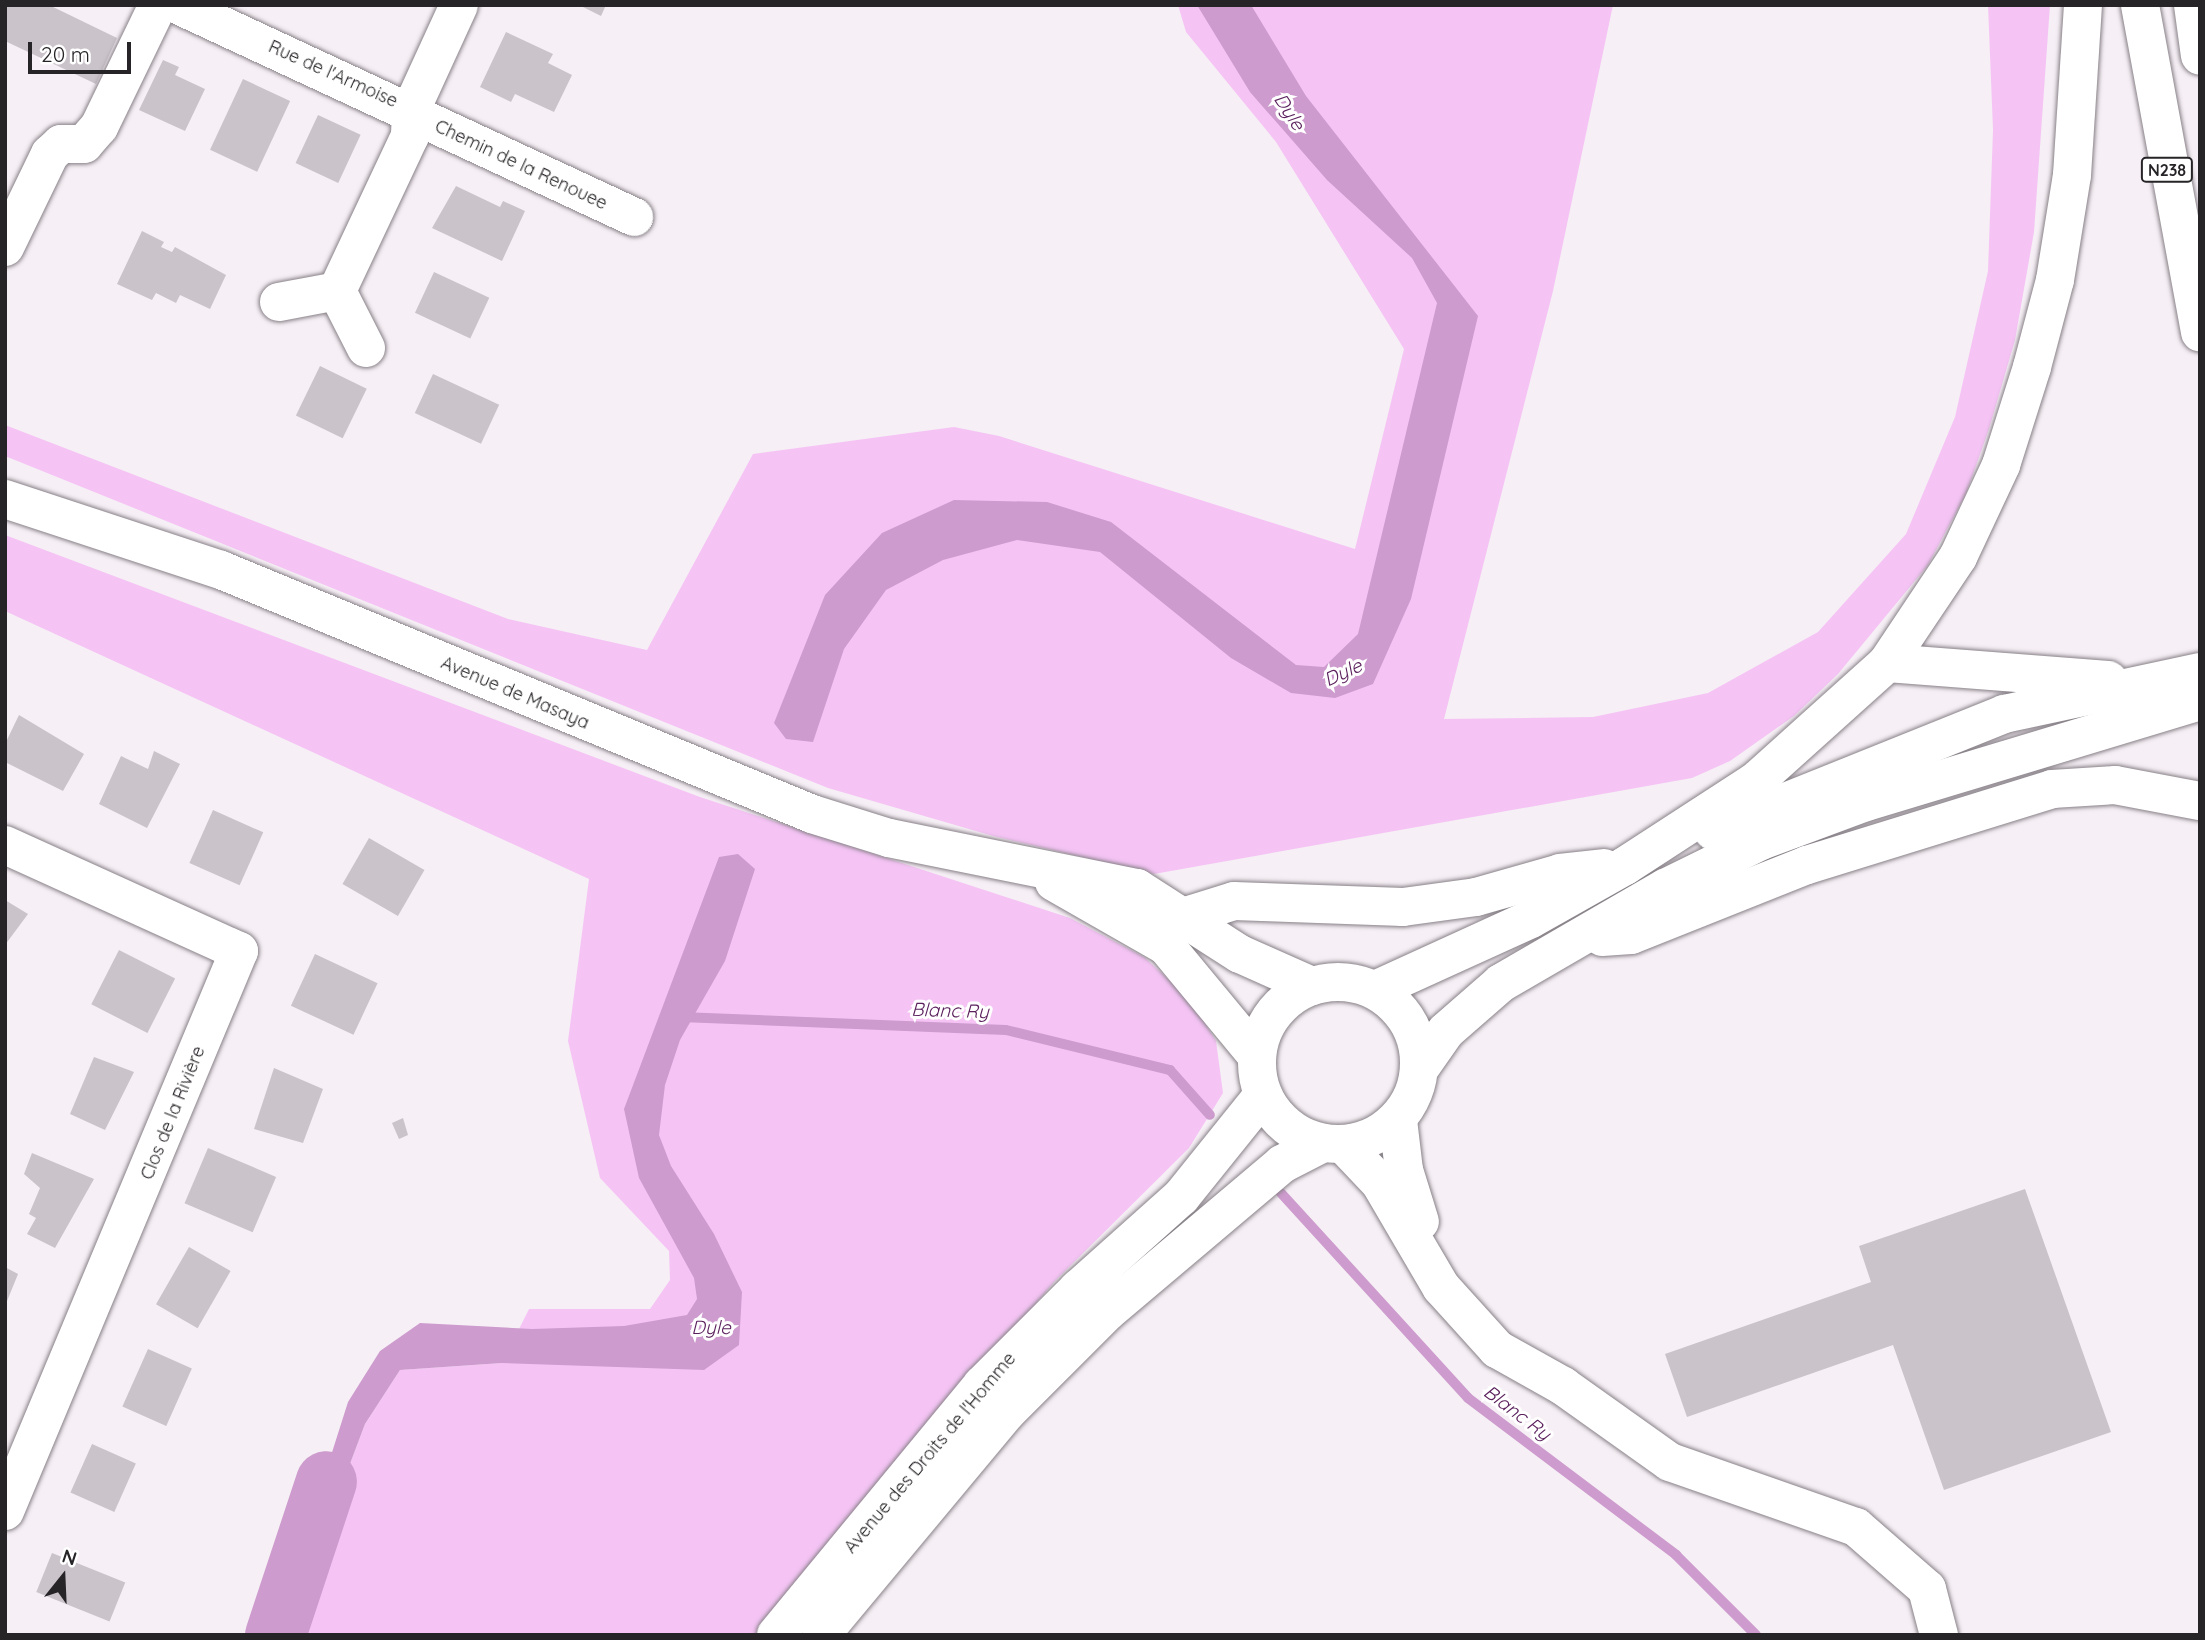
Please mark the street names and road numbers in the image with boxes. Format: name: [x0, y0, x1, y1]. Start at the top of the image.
street label: Rue de l'Armoise: [265, 36, 401, 112]
street label: Chemin de la Renouee: [431, 116, 611, 214]
road number: N238: [2141, 158, 2193, 182]
street label: Avenue de Masaya: [438, 652, 592, 734]
street label: Clos de la Rivière: [136, 1043, 210, 1183]
street label: Avenue des Droits de l'Homme: [840, 1348, 1020, 1558]

